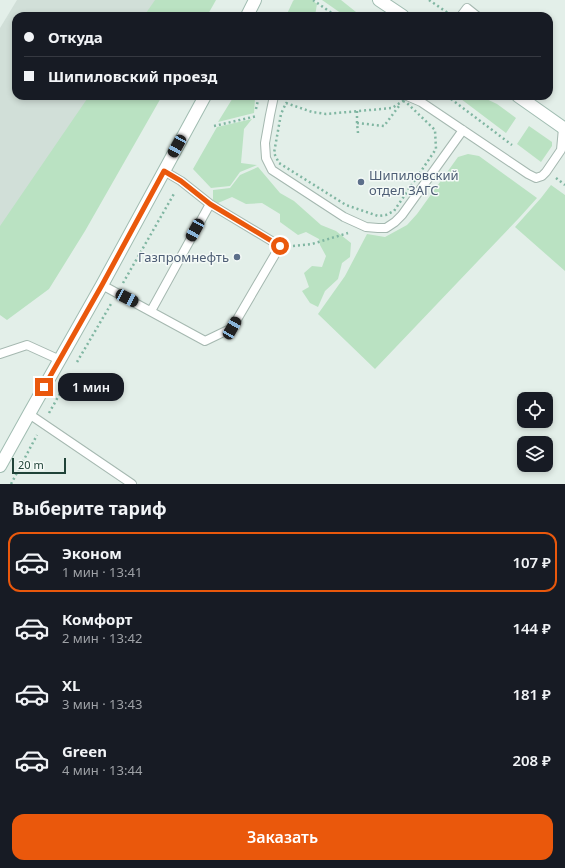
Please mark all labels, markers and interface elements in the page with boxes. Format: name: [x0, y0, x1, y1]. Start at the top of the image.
text: Откуда: [48, 27, 103, 47]
text: Шипиловский проезд: [48, 66, 217, 86]
car: [166, 133, 188, 159]
place label: Шипиловский отдел ЗАГС: [369, 166, 459, 199]
marker: Шипиловский отдел ЗАГС: [356, 177, 366, 187]
car: [184, 217, 206, 243]
route start: [271, 237, 289, 255]
place label: Газпромнефть: [138, 248, 229, 266]
marker: Газпромнефть: [232, 252, 242, 262]
car: [114, 287, 140, 309]
car: [221, 315, 243, 341]
callout: 1 мин: [58, 373, 124, 401]
route end: [35, 378, 53, 396]
text: 1 мин: [72, 378, 110, 396]
map controls: [517, 392, 553, 472]
button: locate: [517, 392, 553, 428]
button: layers: [517, 436, 553, 472]
scale bar: [12, 456, 66, 475]
text: 20 m: [18, 457, 44, 472]
text: Выберите тариф: [12, 496, 167, 520]
text: Эконом: [62, 543, 122, 563]
icon: car: [14, 544, 50, 580]
text: 107 ₽: [512, 552, 551, 572]
text: 1 мин · 13:41: [62, 563, 142, 581]
text: Комфорт: [62, 609, 132, 629]
icon: car: [14, 610, 50, 646]
text: 144 ₽: [512, 618, 551, 638]
text: 2 мин · 13:42: [62, 629, 142, 647]
text: XL: [62, 675, 80, 695]
icon: car: [14, 676, 50, 712]
text: 181 ₽: [512, 684, 551, 704]
text: 3 мин · 13:43: [62, 695, 142, 713]
text: Green: [62, 741, 107, 761]
icon: car: [14, 742, 50, 778]
text: 208 ₽: [512, 750, 551, 770]
text: 4 мин · 13:44: [62, 761, 142, 779]
button: Заказать: [12, 814, 553, 860]

